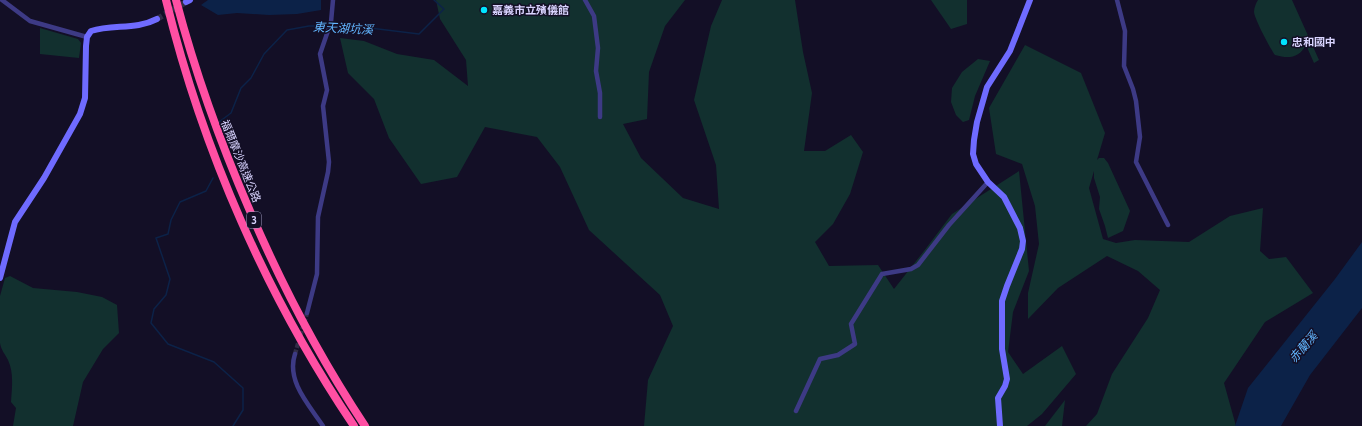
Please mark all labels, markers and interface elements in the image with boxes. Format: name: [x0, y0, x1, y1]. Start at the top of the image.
place label: 嘉義市立殯儀館: [492, 4, 569, 16]
marker: 嘉義市立殯儀館: [479, 5, 489, 15]
water label: 東天湖坑溪: [313, 20, 375, 36]
place label: 忠和國中: [1292, 36, 1336, 48]
marker: 忠和國中: [1279, 37, 1289, 47]
street label: 福爾摩沙高速公路: [219, 118, 263, 204]
road number: 3: [247, 212, 261, 228]
water label: 赤蘭溪: [1286, 328, 1321, 365]

